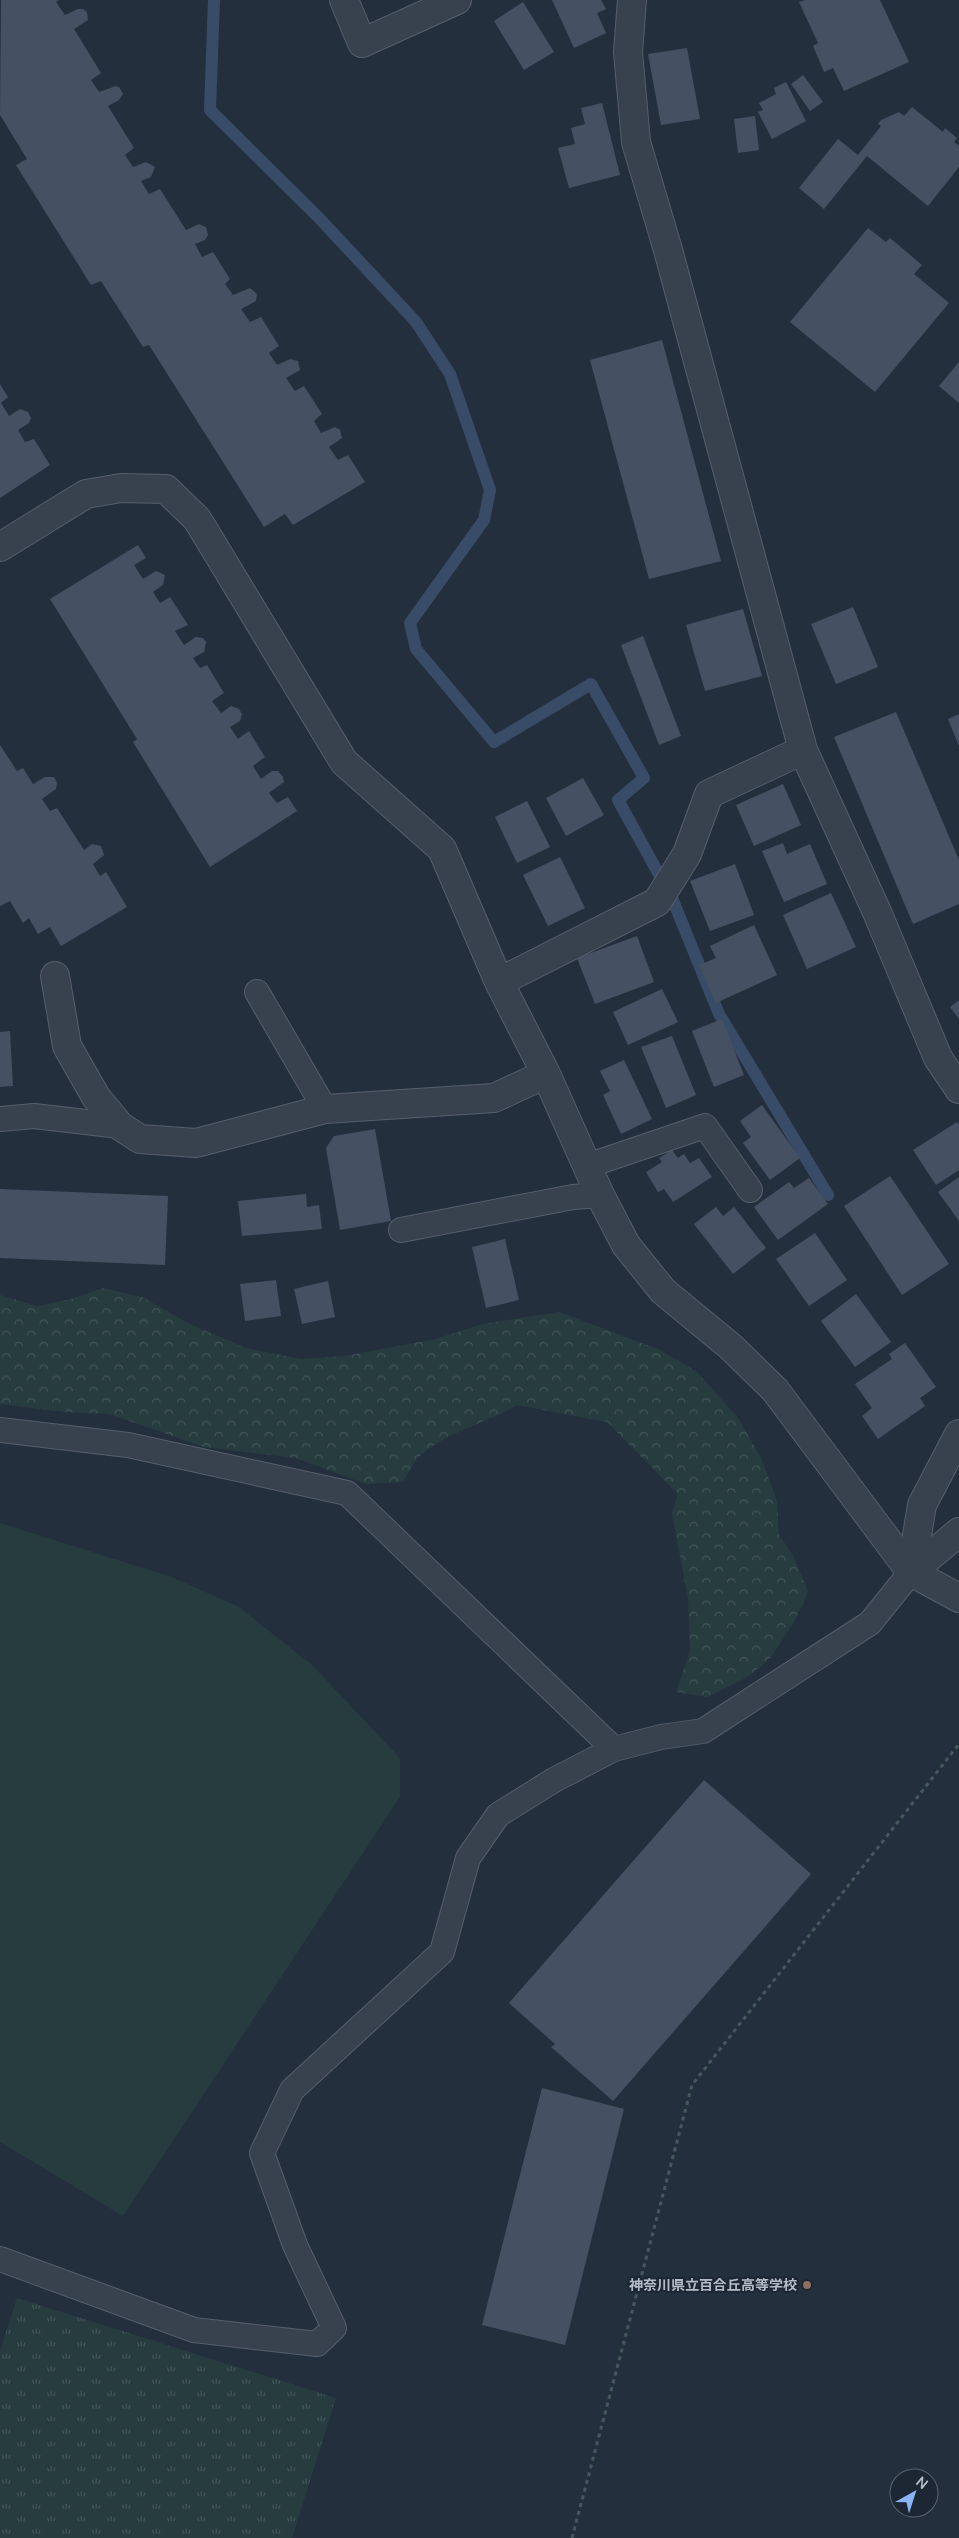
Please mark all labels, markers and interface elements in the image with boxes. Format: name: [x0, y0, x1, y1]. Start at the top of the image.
place label: 神奈川県立百合丘高等学校: [629, 2275, 797, 2294]
marker: 神奈川県立百合丘高等学校: [801, 2279, 813, 2291]
north arrow: [889, 2468, 939, 2518]
text: N: [913, 2472, 932, 2493]

